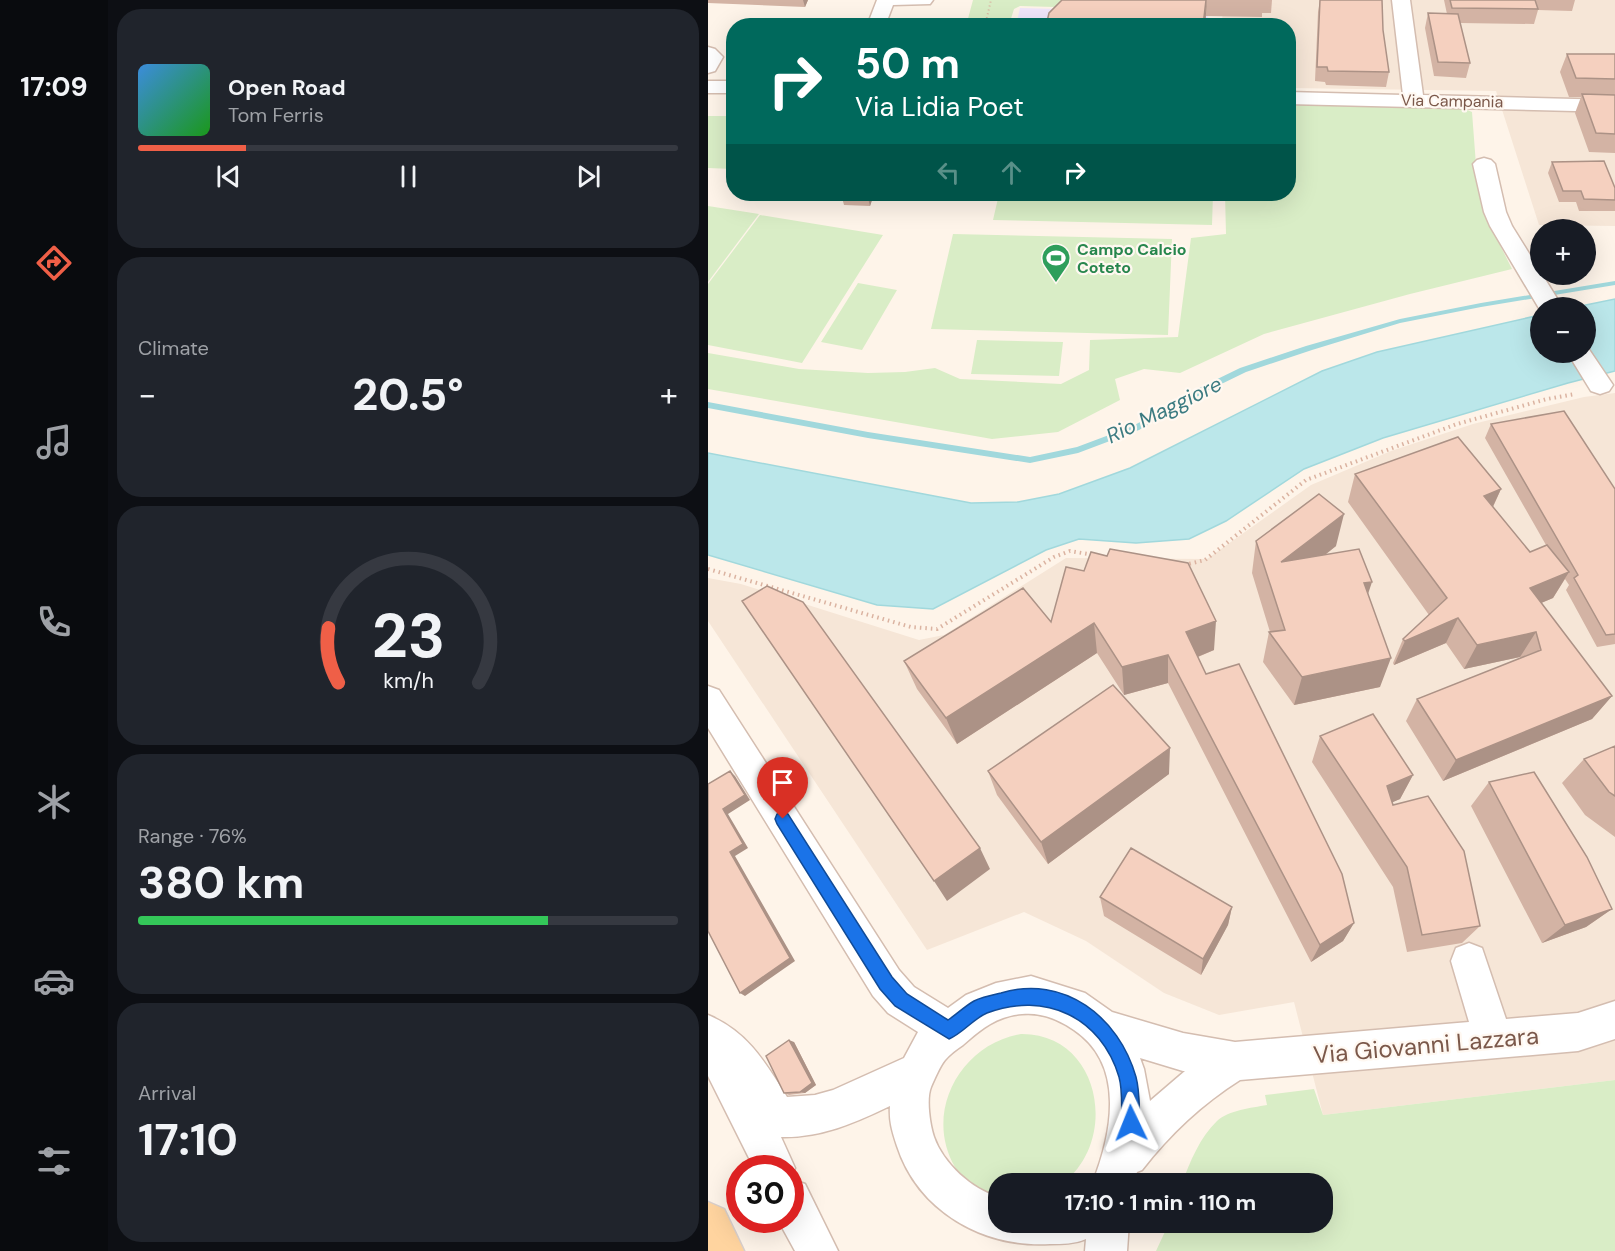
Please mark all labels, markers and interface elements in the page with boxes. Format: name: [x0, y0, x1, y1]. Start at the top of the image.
text: 50 m: [855, 36, 960, 91]
icon: right: [756, 42, 834, 120]
text: 17:09: [20, 69, 88, 104]
text: Open Road: [228, 73, 346, 102]
text: Via Lidia Poet: [855, 89, 1024, 124]
street label: Via Campania: [1401, 90, 1503, 112]
text: Tom Ferris: [228, 102, 324, 128]
icon: left: [932, 156, 965, 189]
icon: ahead: [995, 156, 1028, 189]
icon: right: [1058, 156, 1091, 189]
icon: previous: [212, 160, 245, 193]
icon: pause: [392, 160, 425, 193]
icon: next: [572, 160, 605, 193]
map controls: [1530, 219, 1596, 363]
button: +: [1530, 219, 1596, 285]
place label: Campo Calcio Coteto: [1077, 239, 1187, 278]
icon: directions: [33, 242, 75, 284]
sports icon: Campo Calcio Coteto: [1040, 242, 1072, 284]
button: −: [1530, 297, 1596, 363]
text: Climate: [138, 335, 209, 361]
text: 20.5°: [352, 365, 464, 424]
water label: Rio Maggiore: [1101, 370, 1227, 450]
text: −: [138, 373, 156, 416]
text: +: [660, 373, 678, 416]
icon: music: [33, 421, 75, 463]
text: 23: [371, 595, 445, 676]
icon: phone: [33, 601, 75, 643]
text: km/h: [383, 667, 433, 695]
pin: [757, 757, 808, 819]
icon: arrive: [766, 766, 799, 799]
icon: climate: [33, 781, 75, 823]
text: Range · 76%: [138, 823, 247, 849]
text: 380 km: [138, 853, 304, 912]
icon: car: [33, 960, 75, 1002]
street label: Via Giovanni Lazzara: [1312, 1020, 1540, 1070]
text: Arrival: [138, 1080, 196, 1106]
position arrow: [1099, 1091, 1163, 1155]
text: 17:10: [138, 1110, 238, 1169]
icon: filters: [33, 1140, 75, 1182]
speed limit sign: 30: [726, 1155, 804, 1233]
text: 17:10 · 1 min · 110 m: [1065, 1188, 1256, 1217]

